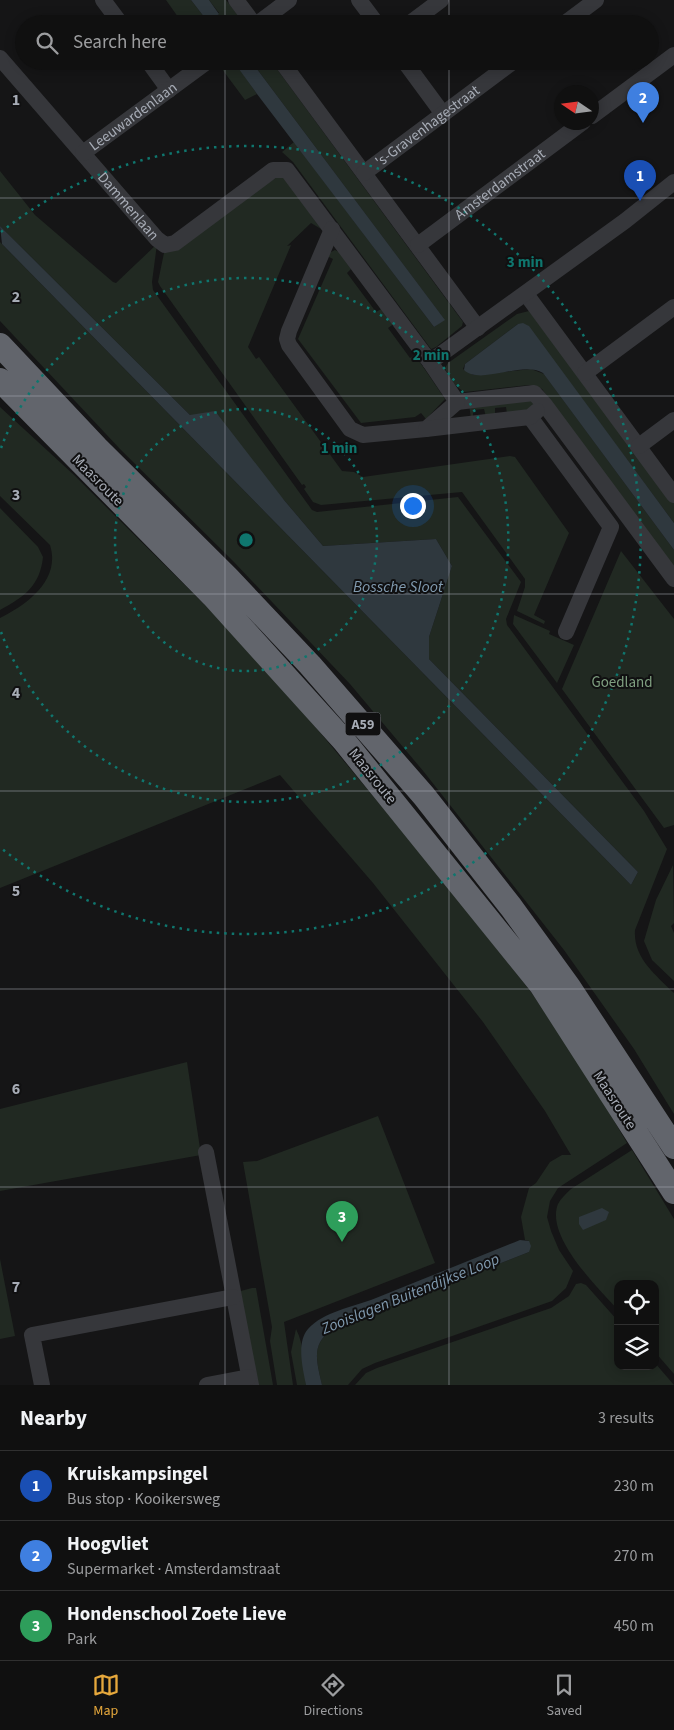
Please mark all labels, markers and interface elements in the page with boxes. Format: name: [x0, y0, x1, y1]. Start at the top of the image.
search box: [15, 15, 659, 70]
icon: search: [33, 29, 61, 57]
text: Search here: [73, 29, 167, 56]
street label: Leeuwardenlaan: [85, 77, 182, 156]
street label: 's-Gravenhagestraat: [371, 80, 484, 172]
pin: 2: [627, 82, 659, 123]
north arrow: [554, 85, 599, 130]
text: 1: [12, 89, 20, 111]
street label: Amsterdamstraat: [450, 144, 550, 225]
pin: 1: [624, 160, 656, 201]
street label: Dammenlaan: [92, 168, 164, 245]
text: 3 min: [507, 252, 543, 273]
text: 2: [12, 286, 20, 308]
text: 2 min: [413, 345, 449, 366]
text: 1 min: [321, 438, 357, 459]
street label: Maasroute: [67, 450, 128, 511]
text: 3: [12, 484, 20, 506]
your location: [400, 493, 426, 519]
centre of rings: [237, 531, 255, 549]
water label: Bossche Sloot: [353, 576, 444, 598]
park label: Goedland: [591, 672, 653, 693]
text: 4: [12, 682, 21, 704]
road number: A59: [346, 712, 380, 736]
street label: Maasroute: [344, 744, 402, 809]
text: 5: [12, 880, 20, 902]
street label: Maasroute: [588, 1067, 641, 1134]
text: 6: [12, 1078, 20, 1100]
pin: 3: [326, 1201, 358, 1242]
water label: Zooislagen Buitendijkse Loop: [317, 1248, 503, 1340]
text: 7: [12, 1276, 20, 1298]
map controls: [614, 1280, 659, 1370]
button: locate: [614, 1280, 659, 1325]
button: layers: [614, 1325, 659, 1370]
text: Nearby: [20, 1403, 87, 1433]
text: 3 results: [598, 1407, 654, 1429]
text: Kruiskampsingel: [67, 1461, 208, 1488]
text: 1: [32, 1475, 40, 1497]
text: 230 m: [614, 1475, 654, 1497]
text: Bus stop · Kooikersweg: [67, 1488, 220, 1510]
text: Hoogvliet: [67, 1531, 148, 1558]
text: 2: [32, 1545, 40, 1567]
text: 270 m: [614, 1545, 654, 1567]
text: Supermarket · Amsterdamstraat: [67, 1558, 280, 1580]
text: Hondenschool Zoete Lieve: [67, 1601, 287, 1628]
text: 3: [32, 1615, 40, 1637]
text: 450 m: [614, 1615, 654, 1637]
text: Park: [67, 1628, 97, 1650]
tab: Map: [92, 1671, 120, 1721]
tab: Directions: [304, 1671, 363, 1721]
tab: Saved: [546, 1671, 582, 1721]

